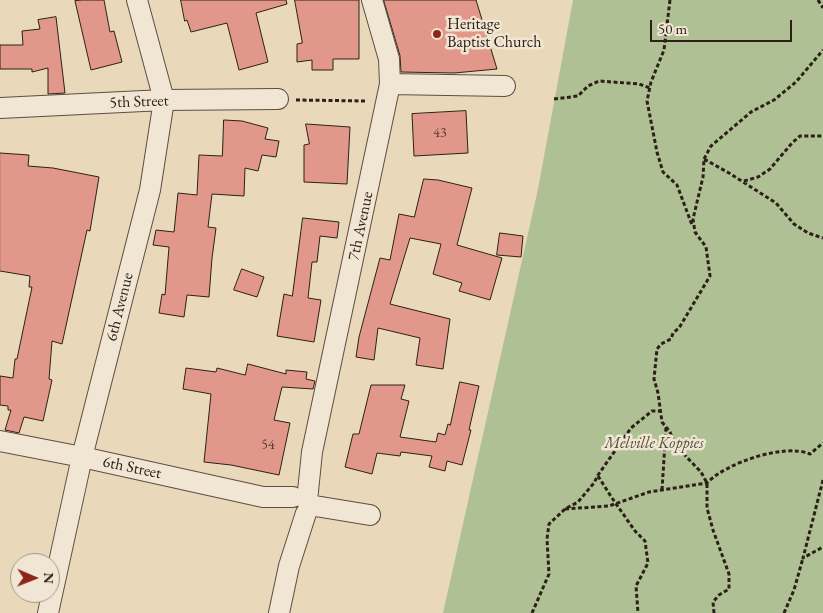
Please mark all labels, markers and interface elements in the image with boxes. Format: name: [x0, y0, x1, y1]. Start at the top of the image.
scale bar: [653, 10, 796, 42]
place label: Heritage Baptist Church: [447, 15, 542, 53]
text: 50 m: [658, 19, 687, 38]
marker: Heritage Baptist Church: [431, 28, 443, 40]
street label: 5th Street: [109, 91, 169, 113]
house number: 43: [433, 125, 447, 141]
street label: 7th Avenue: [344, 190, 378, 262]
street label: 6th Avenue: [102, 271, 138, 343]
park label: Melville Koppies: [604, 434, 704, 454]
house number: 54: [261, 437, 275, 453]
street label: 6th Street: [101, 452, 163, 484]
north arrow: [10, 553, 60, 603]
text: N: [40, 572, 58, 584]

